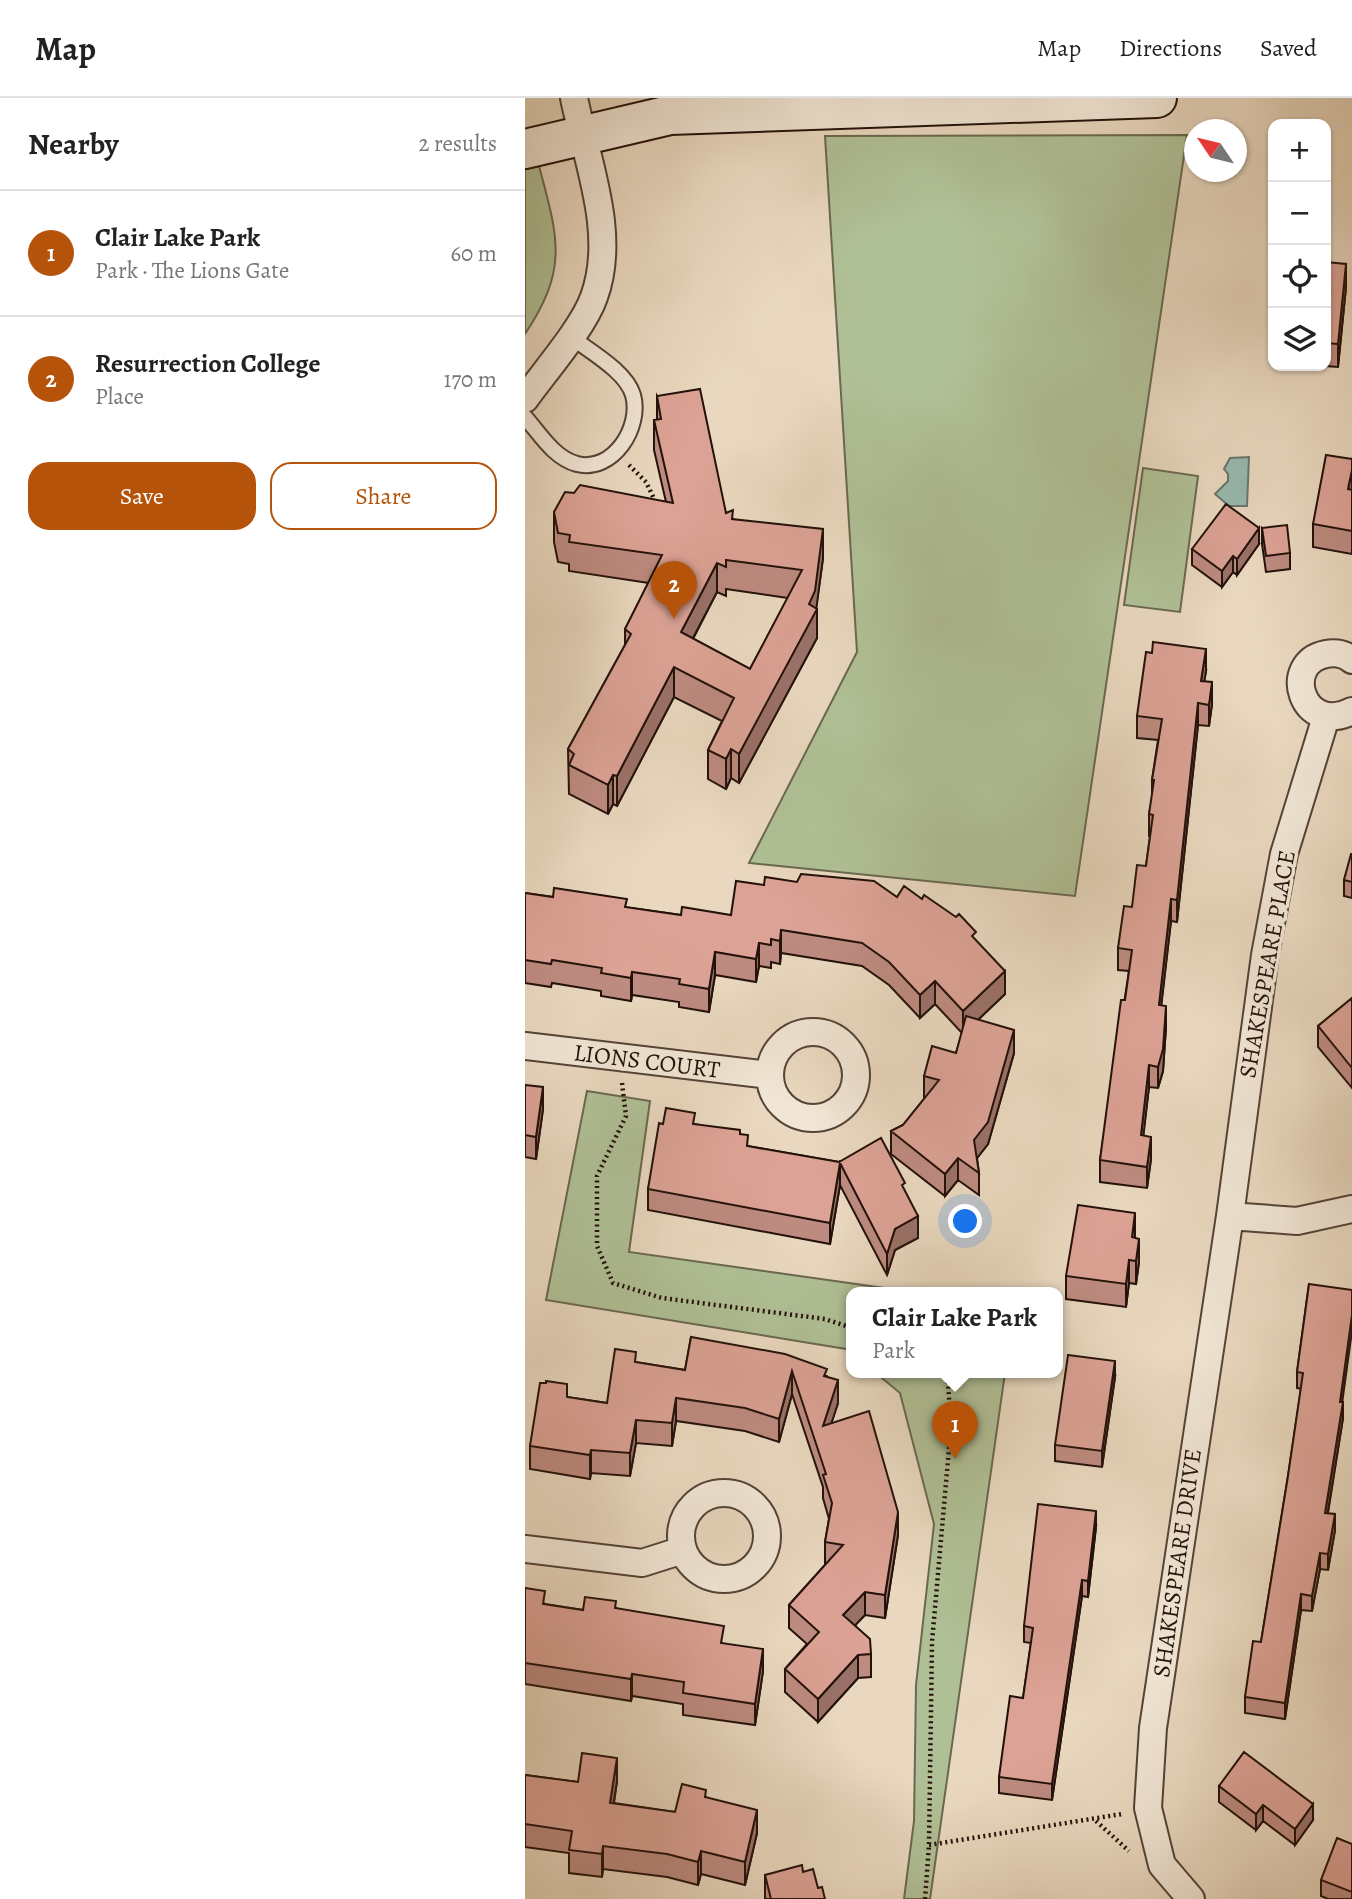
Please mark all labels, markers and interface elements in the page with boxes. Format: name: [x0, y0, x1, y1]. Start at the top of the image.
text: Map: [35, 26, 96, 71]
text: Map: [1037, 32, 1081, 64]
text: Directions: [1119, 32, 1222, 64]
text: Saved: [1260, 32, 1317, 64]
north arrow: [1184, 119, 1247, 182]
map controls: [1268, 119, 1331, 371]
button: +: [1268, 119, 1331, 182]
text: Nearby: [28, 124, 119, 164]
text: 2 results: [419, 128, 497, 159]
button: −: [1268, 182, 1331, 245]
text: Clair Lake Park: [95, 220, 260, 255]
text: 1: [47, 238, 55, 269]
text: 60 m: [450, 238, 497, 269]
button: locate: [1268, 245, 1331, 308]
text: Park · The Lions Gate: [95, 255, 289, 286]
button: layers: [1268, 308, 1331, 371]
text: Resurrection College: [95, 346, 320, 381]
text: 2: [45, 364, 57, 395]
text: 170 m: [444, 364, 497, 395]
text: Place: [95, 381, 144, 412]
button: Save: [28, 462, 256, 530]
button: Share: [270, 462, 497, 530]
pin: 2: [651, 561, 697, 619]
street label: SHAKESPEARE PLACE: [1231, 848, 1303, 1080]
street label: LIONS COURT: [572, 1036, 722, 1086]
your location: [948, 1204, 982, 1238]
popup: [846, 1287, 1063, 1378]
text: Clair Lake Park: [872, 1300, 1037, 1335]
text: Park: [872, 1335, 915, 1366]
pin: 1: [932, 1401, 978, 1459]
street label: SHAKESPEARE DRIVE: [1145, 1447, 1209, 1679]

